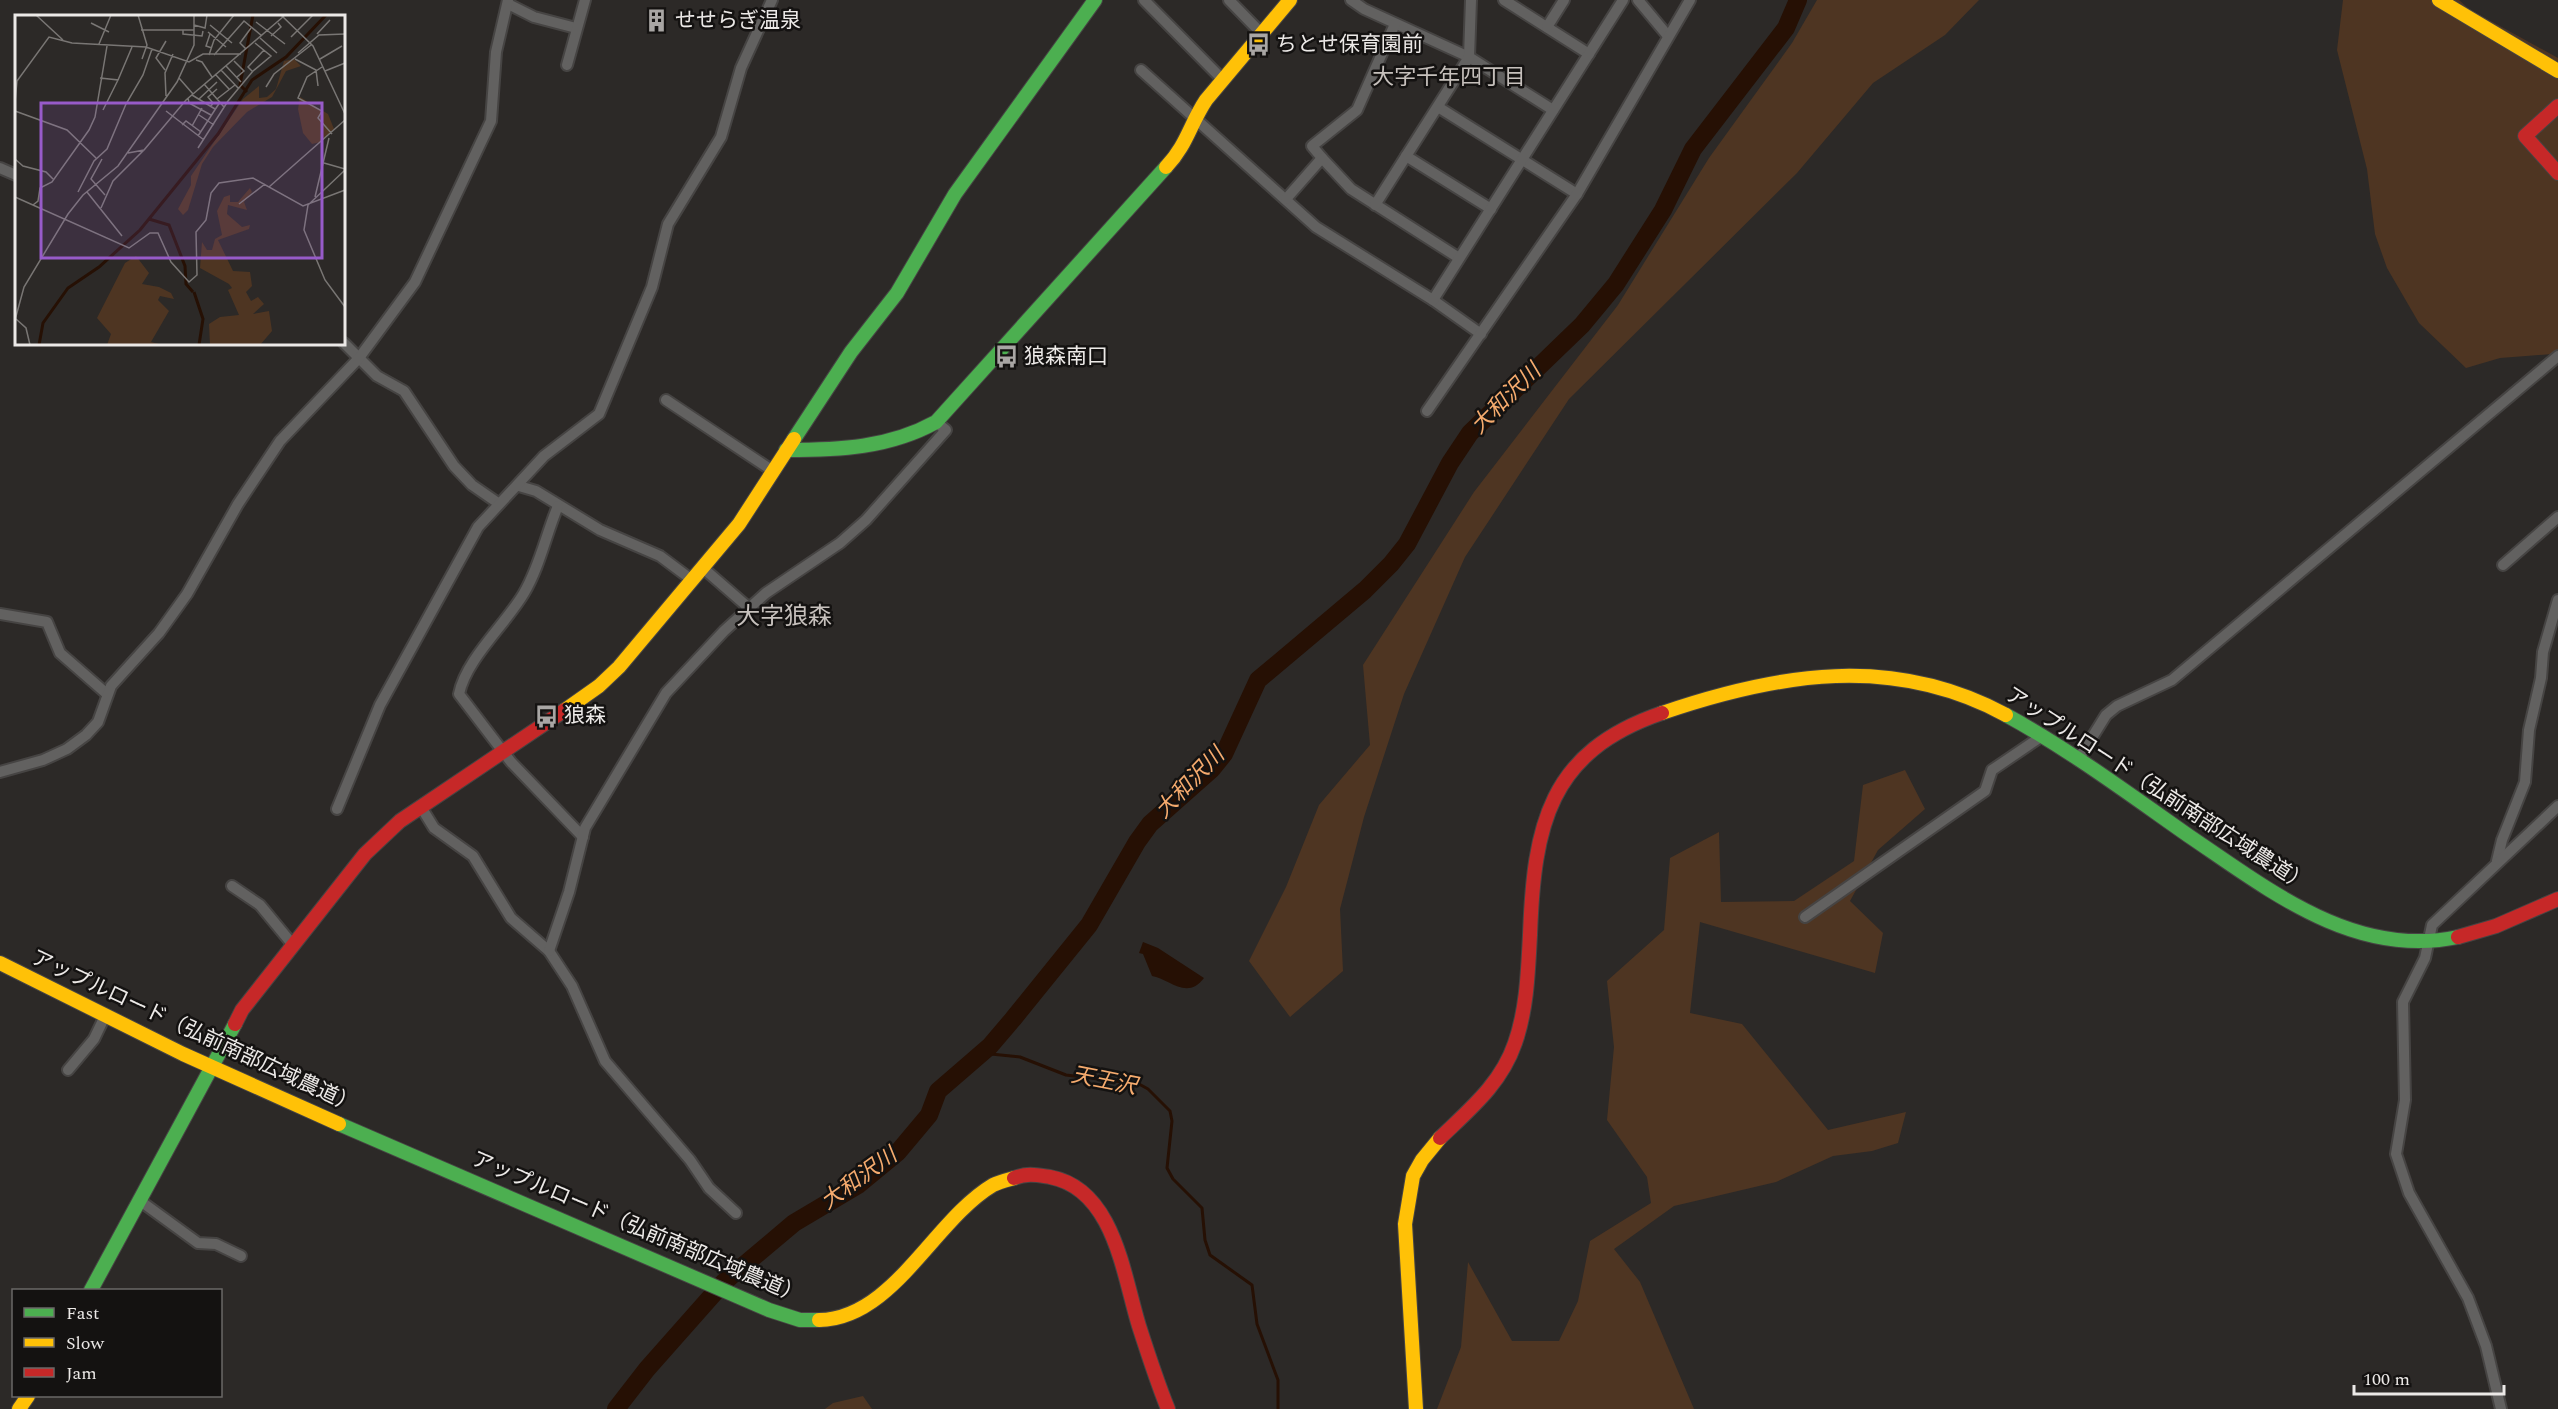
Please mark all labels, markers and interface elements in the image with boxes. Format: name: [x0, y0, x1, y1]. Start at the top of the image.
place label: せせらぎ温泉: [675, 5, 801, 37]
building icon: せせらぎ温泉: [644, 8, 670, 34]
inset map: [15, 15, 345, 345]
place label: ちとせ保育園前: [1276, 29, 1423, 61]
bus stop icon: ちとせ保育園前: [1245, 32, 1271, 58]
district label: 大字千年四丁目: [1372, 61, 1526, 94]
place label: 狼森南口: [1024, 341, 1108, 373]
bus stop icon: 狼森南口: [993, 344, 1019, 370]
water label: 大和沢川: [1463, 355, 1550, 442]
district label: 大字狼森: [736, 599, 832, 635]
street label: アップルロード（弘前南部広域農道）: [1999, 679, 2315, 901]
place label: 狼森: [564, 700, 606, 732]
bus stop icon: 狼森: [533, 703, 559, 729]
water label: 大和沢川: [1148, 738, 1234, 826]
street label: アップルロード（弘前南部広域農道）: [25, 942, 363, 1122]
water label: 天王沢: [1068, 1059, 1142, 1104]
water label: 大和沢川: [814, 1139, 906, 1218]
street label: アップルロード（弘前南部広域農道）: [466, 1144, 808, 1312]
legend: [12, 1289, 222, 1397]
text: Fast: [66, 1300, 99, 1327]
text: Slow: [66, 1330, 105, 1357]
scale bar: [2354, 1358, 2504, 1396]
text: Jam: [66, 1360, 97, 1387]
text: 100 m: [2363, 1366, 2410, 1393]

